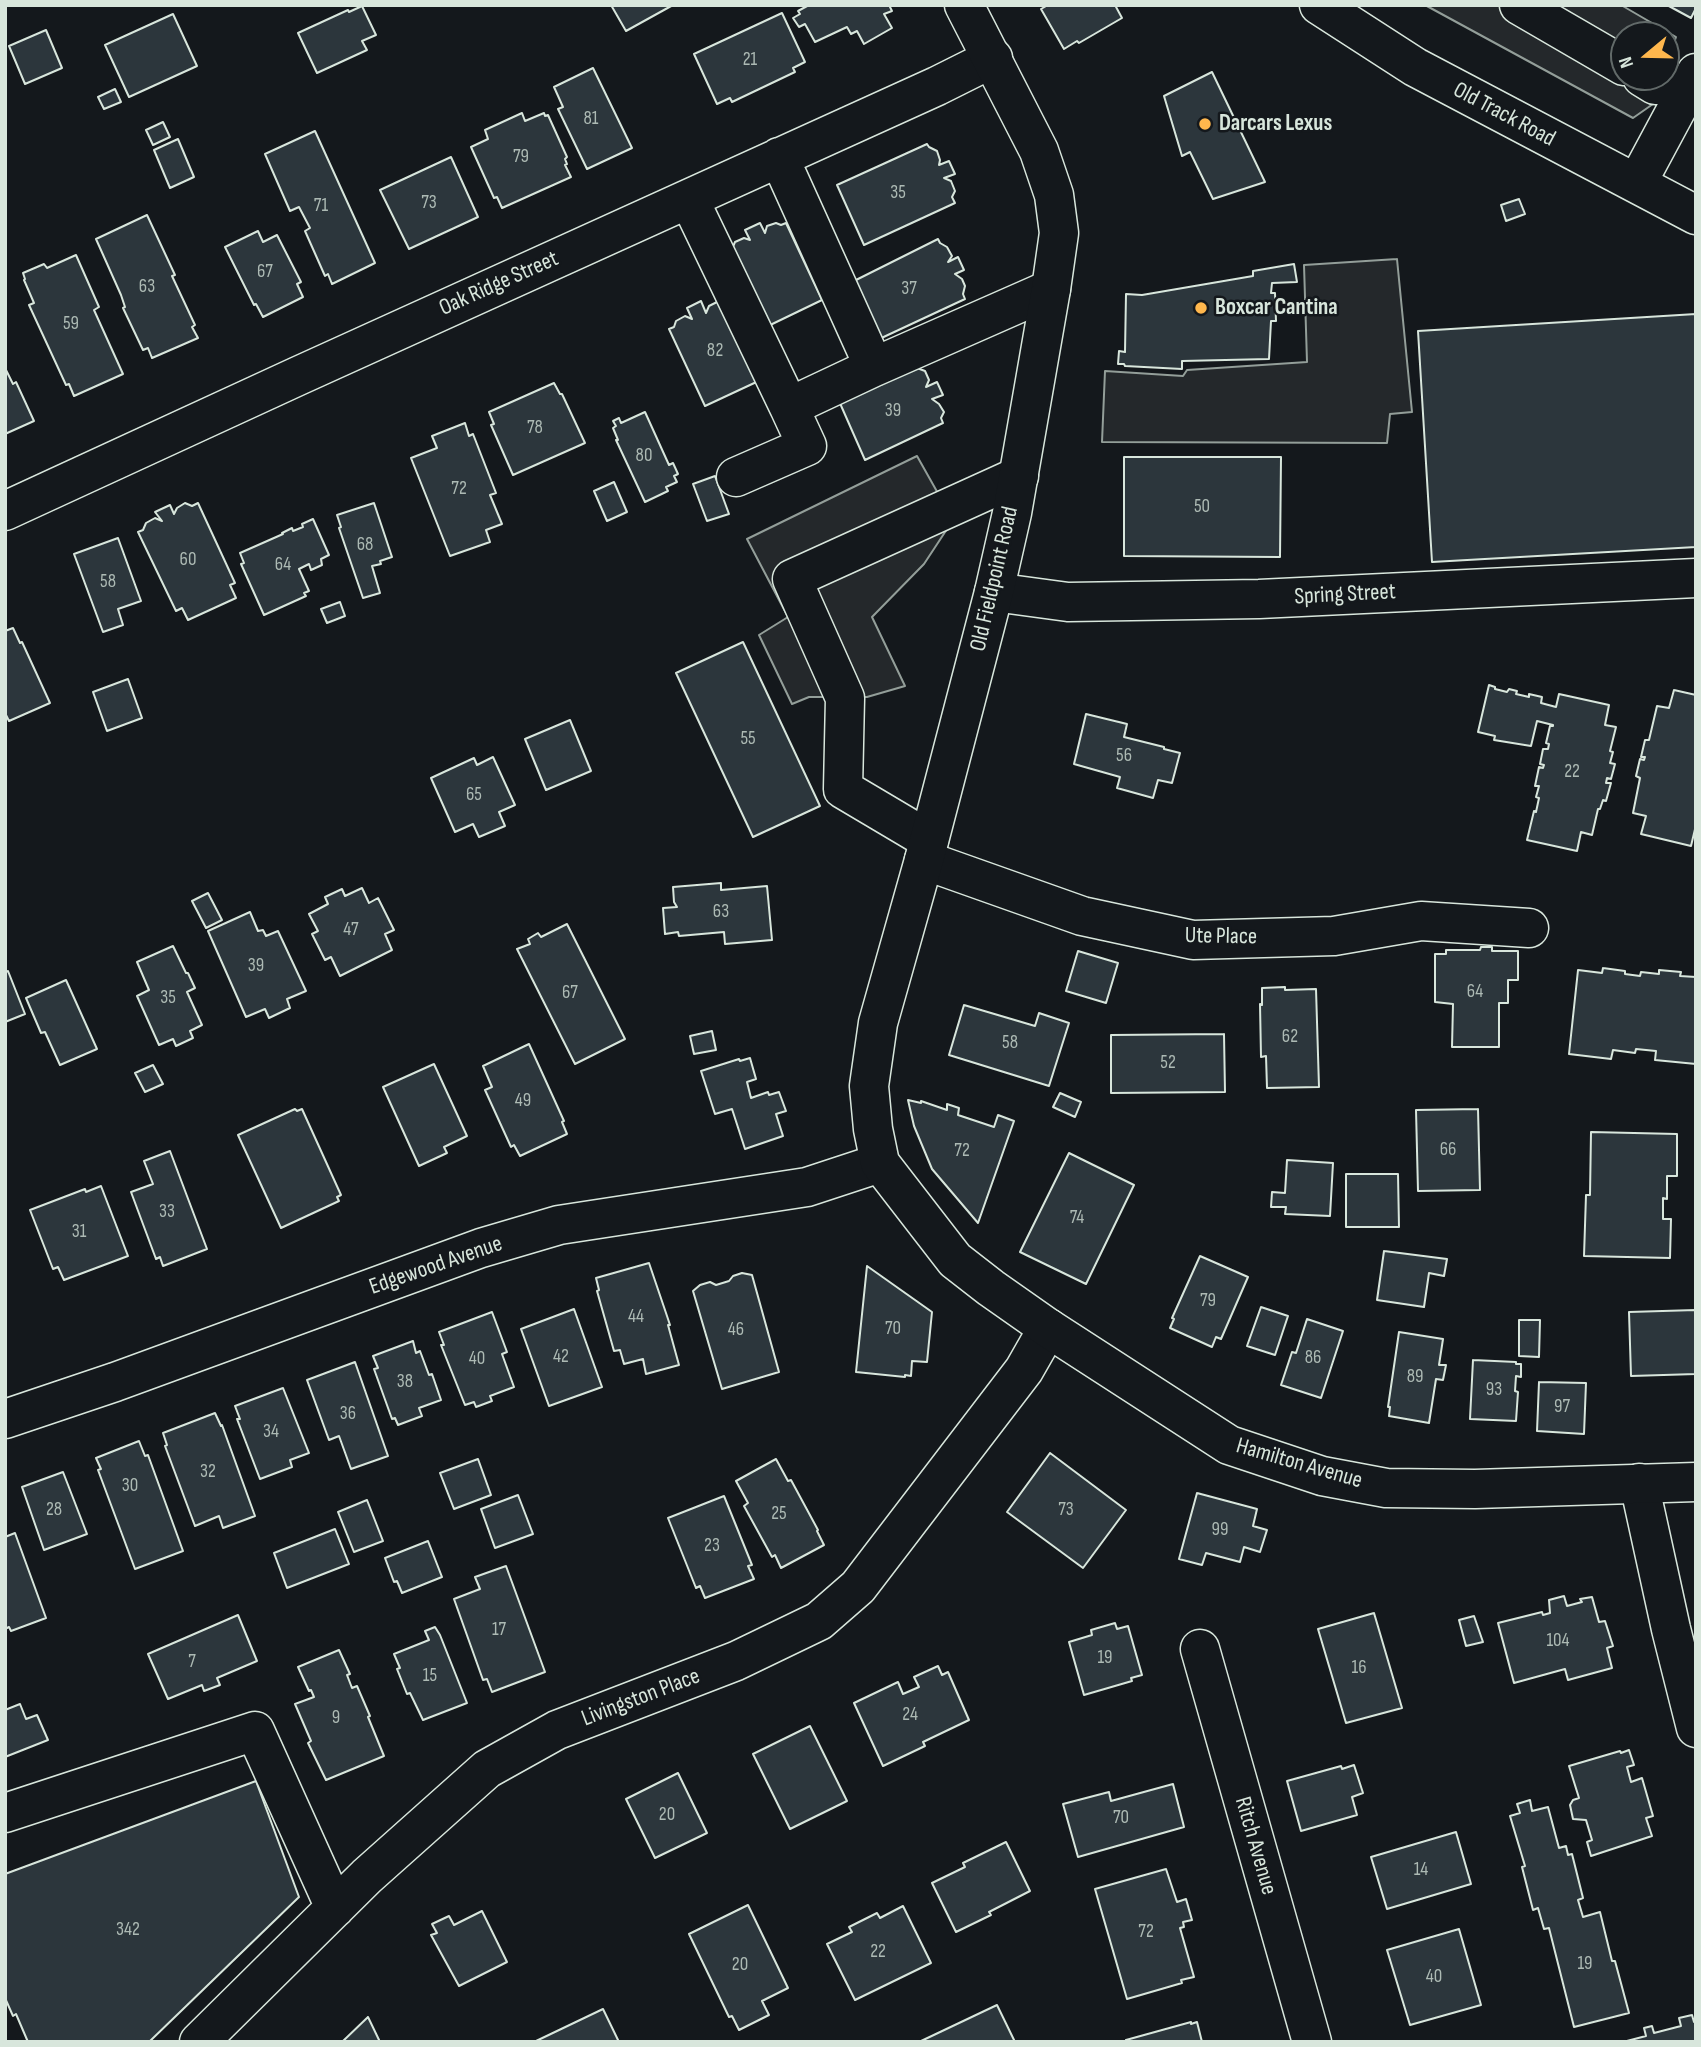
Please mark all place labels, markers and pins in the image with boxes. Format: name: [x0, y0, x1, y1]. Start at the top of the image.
place label: Darcars Lexus: [1219, 110, 1332, 138]
marker: Darcars Lexus: [1197, 116, 1213, 132]
place label: Boxcar Cantina: [1215, 294, 1338, 322]
marker: Boxcar Cantina: [1193, 300, 1209, 316]

